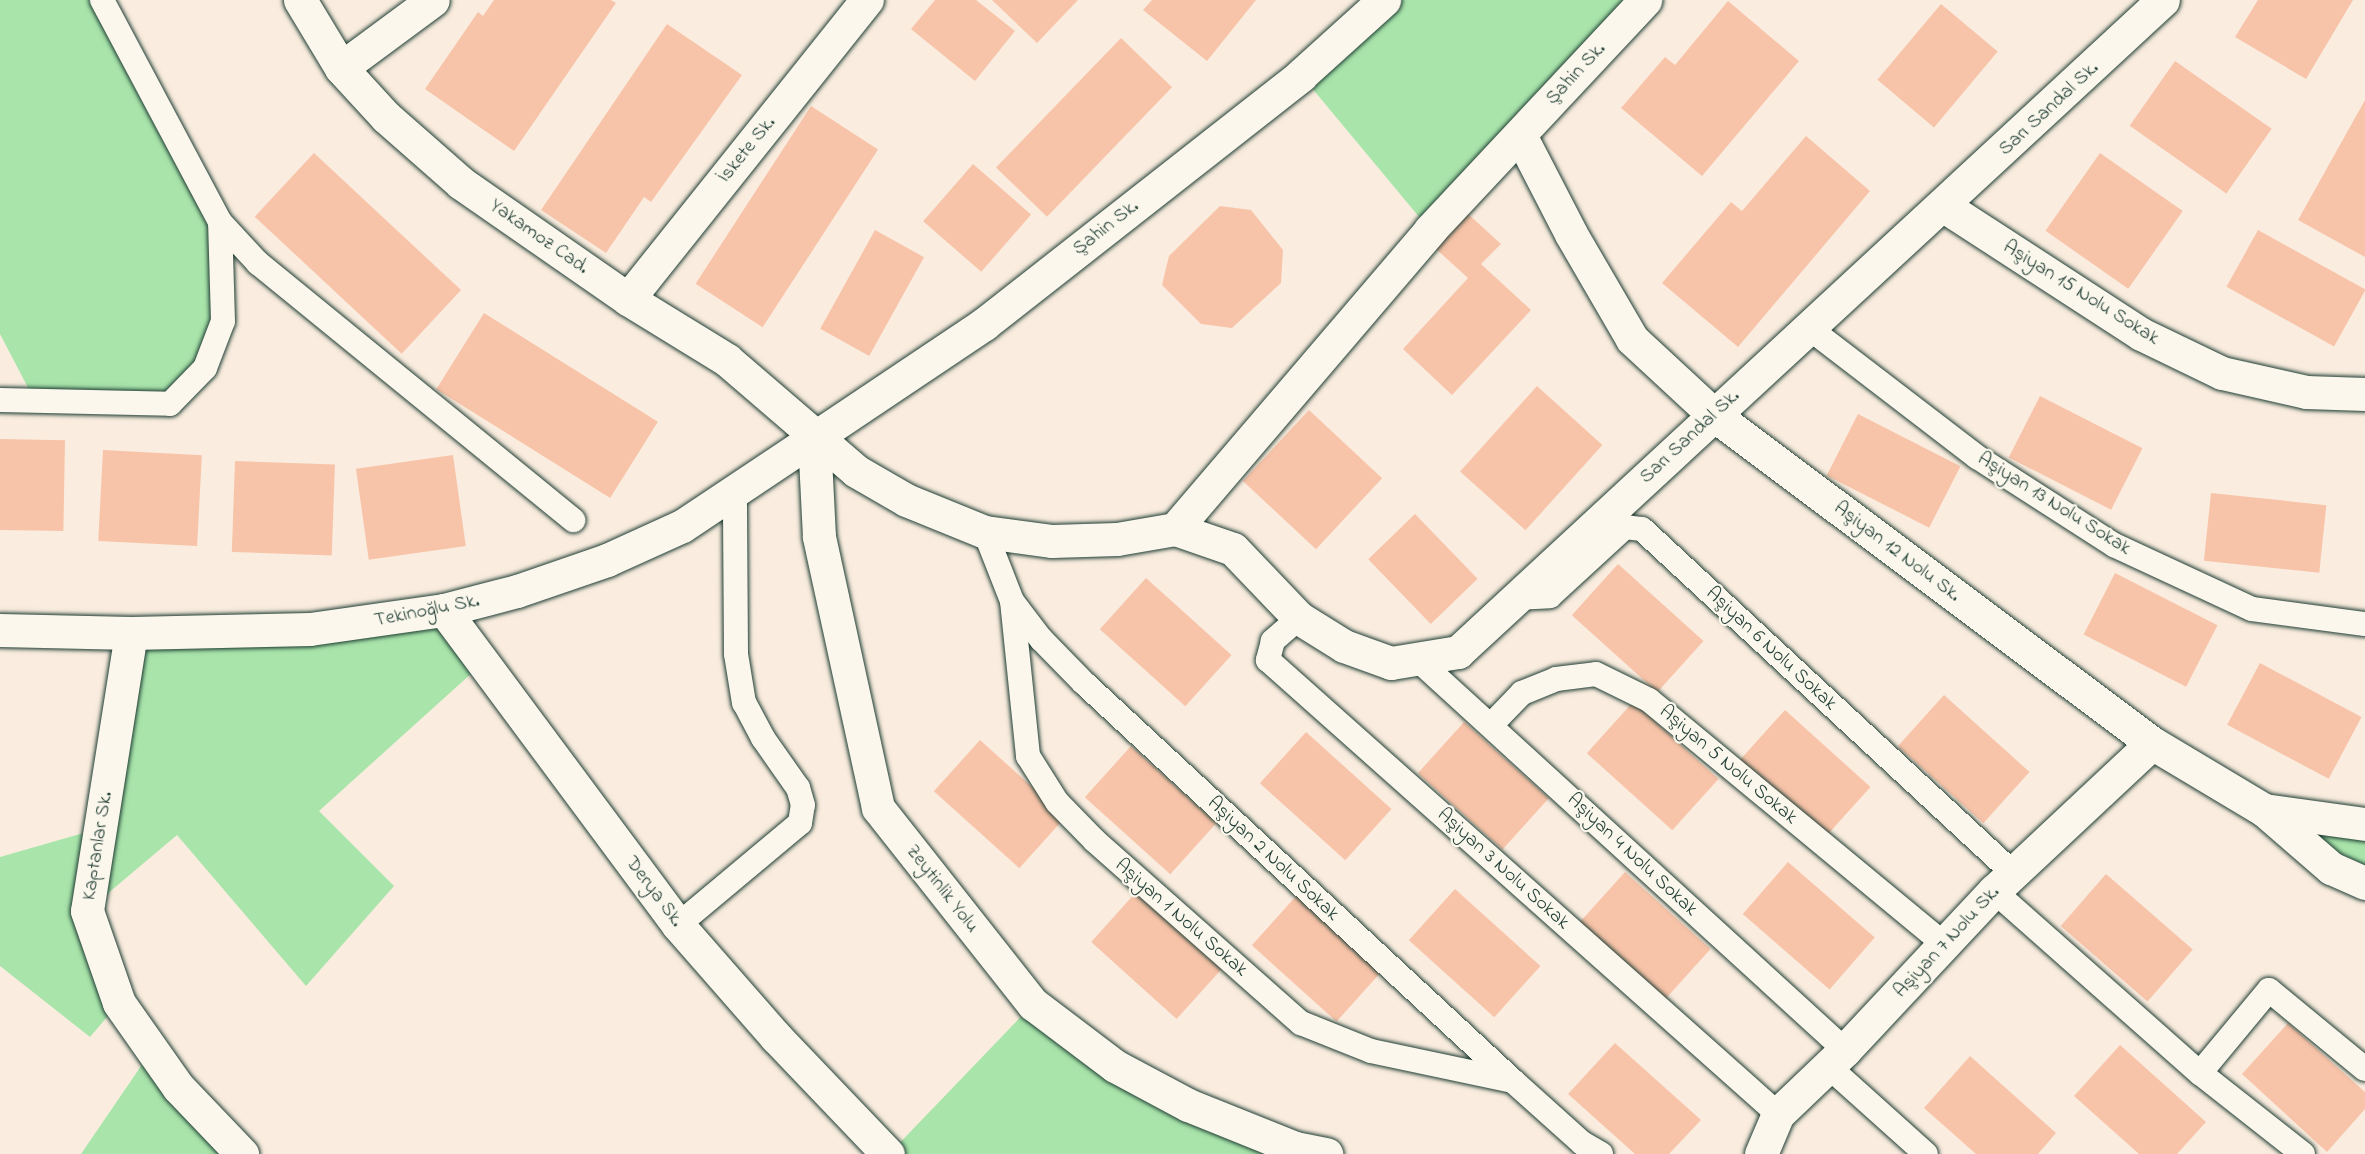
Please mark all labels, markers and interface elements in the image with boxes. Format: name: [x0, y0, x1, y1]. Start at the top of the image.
street label: Şahin Sk.: [1541, 38, 1611, 110]
street label: Sarı Sandal Sk.: [1994, 57, 2104, 161]
street label: İskete Sk.: [713, 112, 781, 188]
street label: Yakamoz Cad.: [485, 194, 593, 280]
street label: Şahin Sk.: [1068, 195, 1144, 261]
street label: Aşiyan 15 Nolu Sokak: [1998, 235, 2164, 351]
street label: Sarı Sandal Sk.: [1635, 385, 1745, 489]
street label: Aşiyan 13 Nolu Sokak: [1973, 447, 2135, 561]
street label: Aşiyan 12 Nolu Sk.: [1829, 496, 1965, 608]
street label: Aşiyan 6 Nolu Sokak: [1700, 582, 1842, 716]
street label: Tekinoğlu Sk.: [372, 589, 482, 633]
street label: Aşiyan 5 Nolu Sokak: [1654, 700, 1802, 830]
street label: Aşiyan 4 Nolu Sokak: [1562, 788, 1702, 922]
street label: Kaptanlar Sk.: [78, 790, 118, 902]
street label: Aşiyan 2 Nolu Sokak: [1202, 792, 1344, 926]
street label: Aşiyan 3 Nolu Sokak: [1432, 803, 1574, 935]
street label: Zeytinlik Yolu: [900, 840, 984, 938]
street label: Derya Sk.: [620, 852, 688, 932]
street label: Aşiyan 1 Nolu Sokak: [1110, 854, 1252, 982]
street label: Aşiyan 7 Nolu Sk.: [1889, 881, 2005, 1003]

